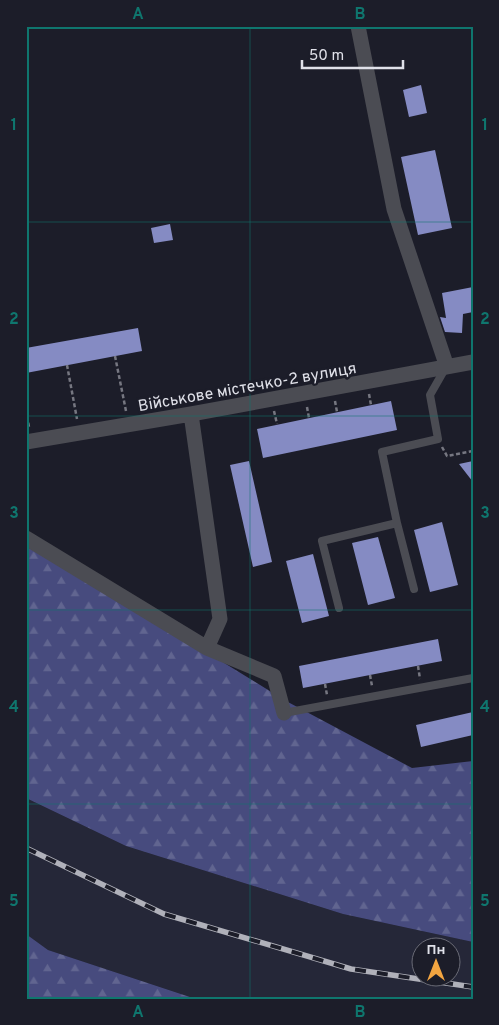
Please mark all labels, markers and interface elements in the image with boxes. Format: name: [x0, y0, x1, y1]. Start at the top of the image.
text: A: [132, 5, 144, 25]
text: B: [354, 5, 366, 25]
scale bar: [302, 38, 403, 70]
text: 50 m: [309, 47, 344, 66]
text: 1: [11, 116, 17, 136]
text: 1: [482, 116, 488, 136]
text: 2: [9, 310, 19, 330]
text: 2: [480, 310, 490, 330]
street label: Військове містечко-2 вулиця: [137, 359, 358, 417]
text: 3: [9, 504, 19, 524]
text: 3: [480, 504, 490, 524]
text: 4: [9, 698, 19, 718]
text: 4: [480, 698, 490, 718]
text: 5: [9, 892, 19, 912]
text: 5: [480, 892, 490, 912]
north arrow: [412, 938, 462, 988]
text: Пн: [427, 942, 445, 959]
text: A: [132, 1003, 144, 1023]
text: B: [354, 1003, 366, 1023]

